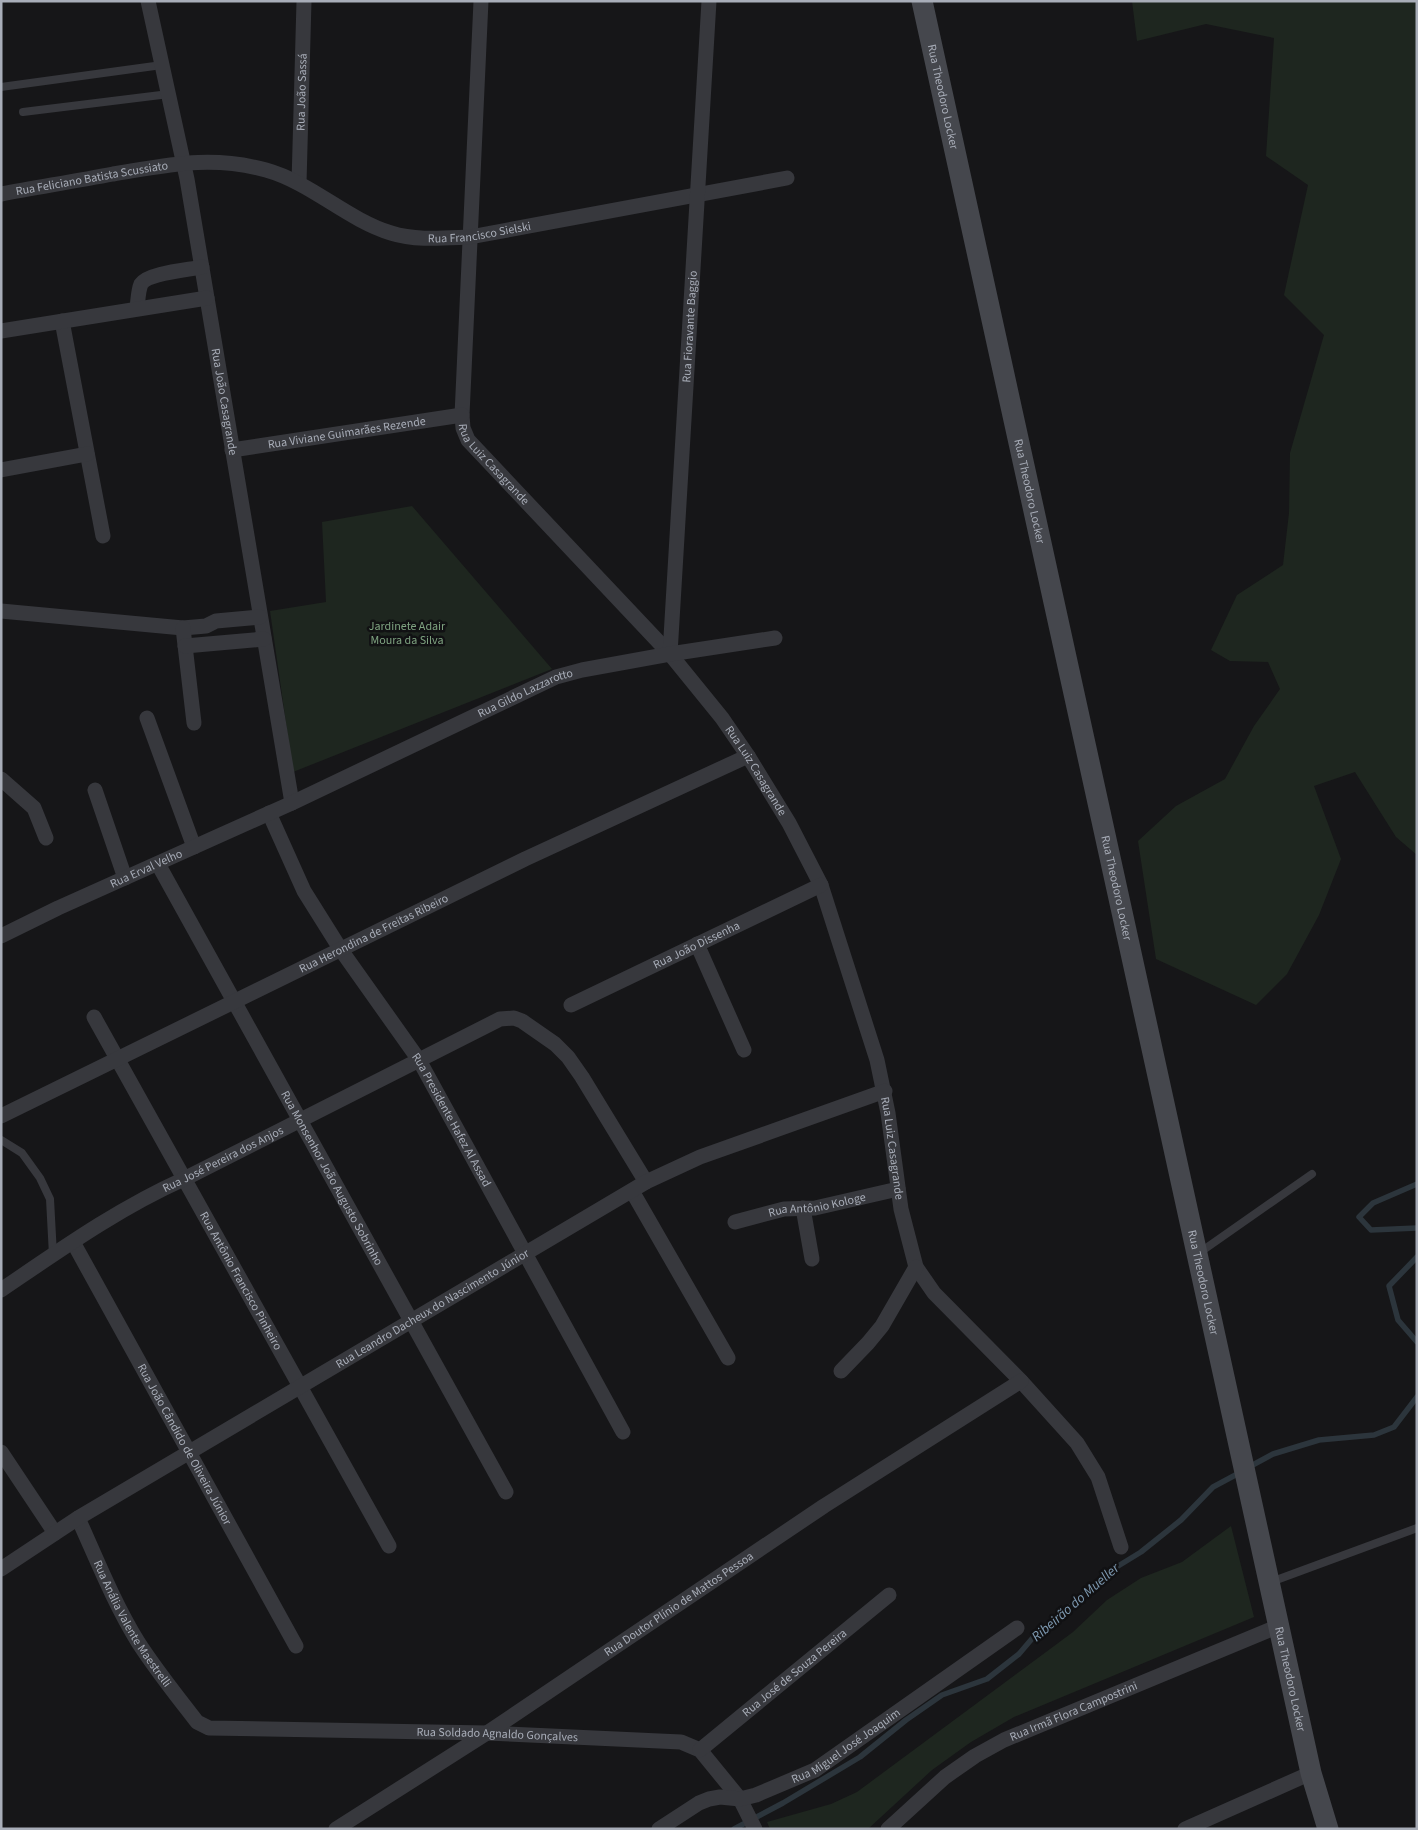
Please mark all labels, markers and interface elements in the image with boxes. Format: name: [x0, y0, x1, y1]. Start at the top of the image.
street label: Rua Theodoro Locker: [923, 43, 962, 152]
street label: Rua João Sassá: [292, 53, 312, 131]
street label: Rua Feliciano Batista Scussiato: [14, 157, 169, 200]
street label: Rua Francisco Sielski: [428, 218, 532, 247]
street label: Rua Fioravante Baggio: [678, 270, 702, 383]
street label: Rua João Casagrande: [207, 347, 241, 457]
street label: Rua Viviane Guimarães Rezende: [267, 413, 427, 453]
street label: Rua Luiz Casagrande: [454, 423, 533, 509]
street label: Rua Theodoro Locker: [1009, 437, 1049, 546]
park label: Jardinete Adair Moura da Silva: [369, 618, 446, 649]
street label: Rua Gildo Lazzarotto: [475, 665, 575, 722]
street label: Rua Luiz Casagrande: [721, 722, 791, 819]
street label: Rua Theodoro Locker: [1096, 834, 1136, 943]
street label: Rua Erval Velho: [107, 845, 185, 893]
street label: Rua Herondina de Freitas Ribeiro: [296, 890, 451, 978]
street label: Rua João Dissenha: [650, 917, 743, 973]
street label: Rua Presidente Hafez Al Assad: [407, 1049, 495, 1190]
street label: Rua Monsenhor João Augusto Sobrinho: [276, 1088, 387, 1269]
street label: Rua Luiz Casagrande: [876, 1095, 908, 1201]
street label: Rua José Pereira dos Anjos: [160, 1122, 287, 1197]
street label: Rua Antônio Kologe: [766, 1189, 867, 1222]
street label: Rua Antônio Francisco Pinheiro: [195, 1209, 286, 1353]
street label: Rua Theodoro Locker: [1183, 1229, 1223, 1337]
street label: Rua Leandro Dacheux do Nascimento Júnior: [333, 1245, 533, 1373]
street label: Rua João Cândido de Oliveira Júnior: [133, 1361, 236, 1529]
street label: Rua Doutor Plínio de Mattos Pessoa: [601, 1548, 757, 1661]
street label: Rua Anália Valente Maestrelli: [89, 1558, 175, 1691]
water label: Ribeirão do Mueller: [1027, 1558, 1125, 1647]
street label: Rua José de Souza Pereira: [739, 1625, 851, 1721]
street label: Rua Theodoro Locker: [1270, 1625, 1310, 1734]
street label: Rua Irmã Flora Campostrini: [1007, 1678, 1140, 1746]
street label: Rua Miguel José Joaquim: [789, 1705, 904, 1788]
street label: Rua Soldado Agnaldo Gonçalves: [416, 1724, 578, 1746]

